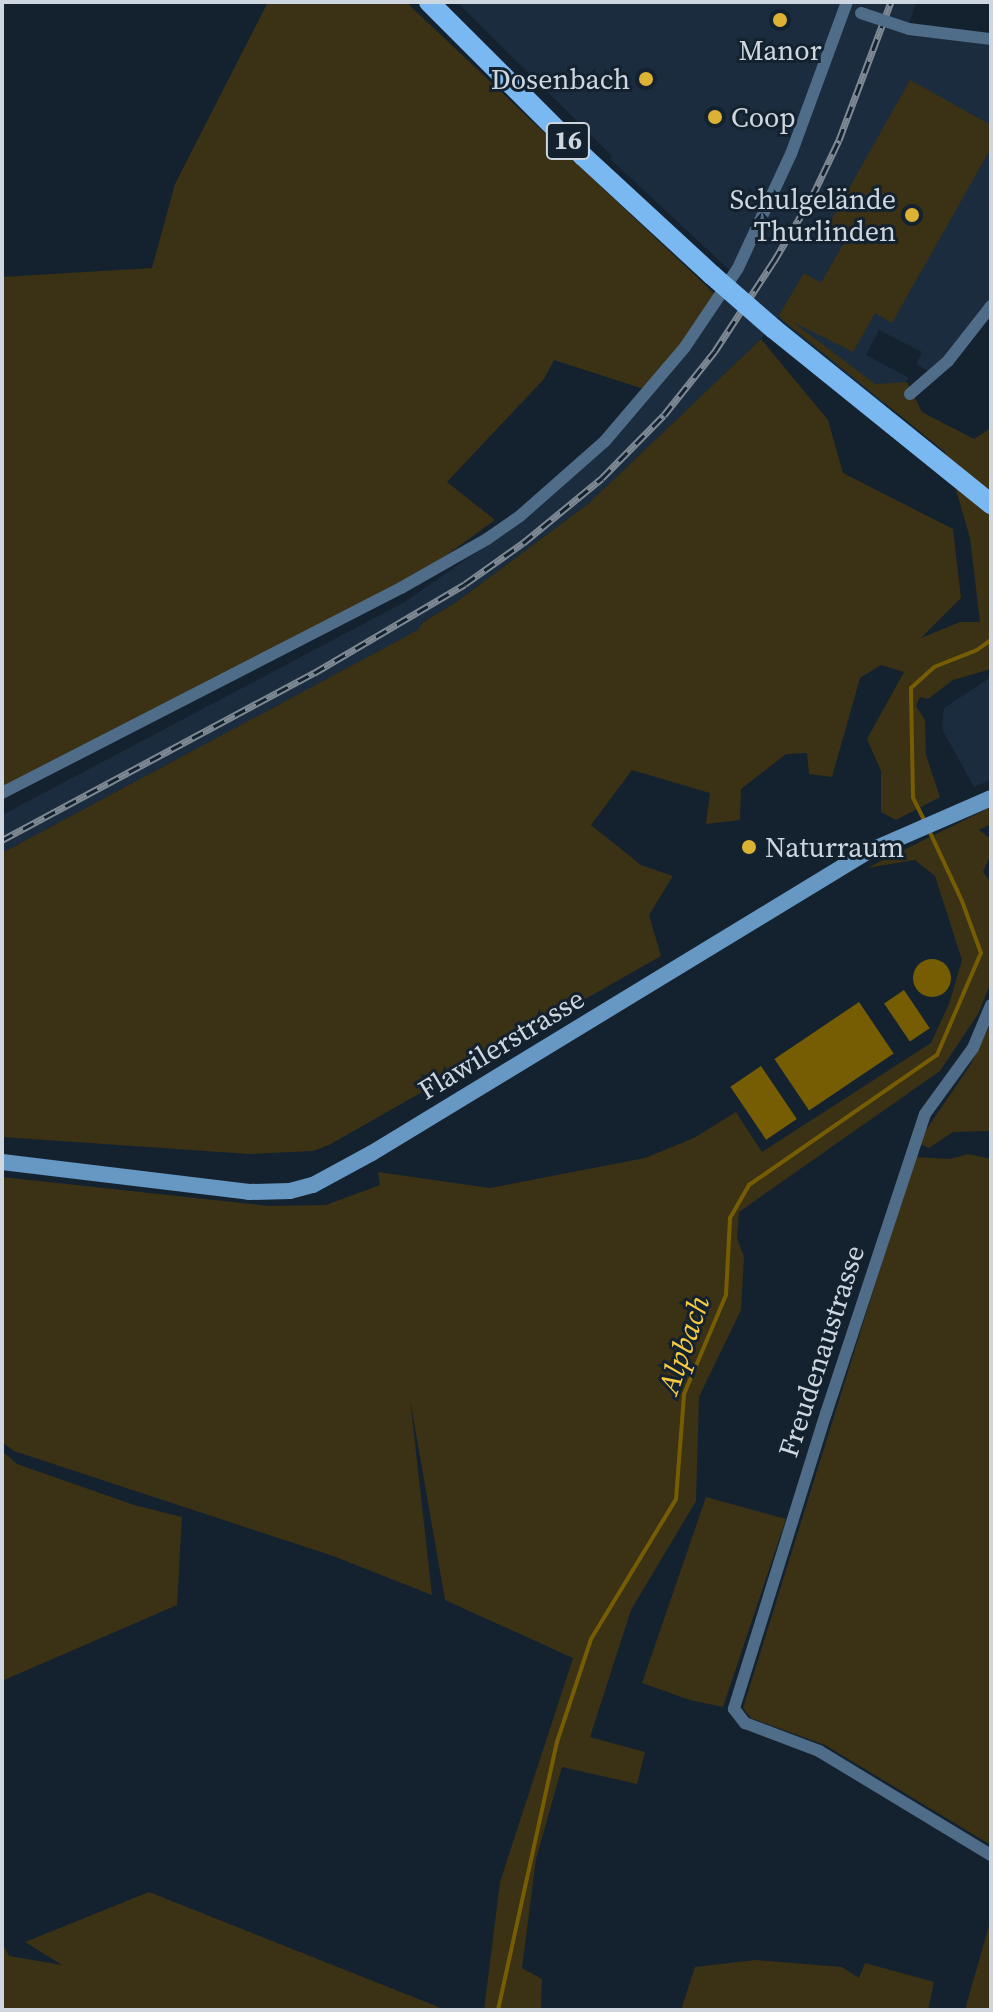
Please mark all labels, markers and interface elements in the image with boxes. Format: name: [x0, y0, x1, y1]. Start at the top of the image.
marker: Manor: [771, 11, 789, 29]
place label: Manor: [739, 33, 821, 67]
place label: Dosenbach: [491, 62, 630, 96]
marker: Dosenbach: [637, 70, 655, 88]
place label: Coop: [731, 100, 795, 134]
marker: Coop: [706, 108, 724, 126]
road number: 16: [544, 119, 592, 163]
place label: Schulgelände Thurlinden: [730, 182, 896, 248]
marker: Schulgelände Thurlinden: [903, 206, 921, 224]
place label: Naturraum: [765, 830, 904, 864]
marker: Naturraum: [740, 838, 758, 856]
street label: Flawilerstrasse: [412, 981, 590, 1107]
street label: Freudenaustrasse: [771, 1241, 871, 1461]
water label: Alpbach: [650, 1291, 718, 1399]

